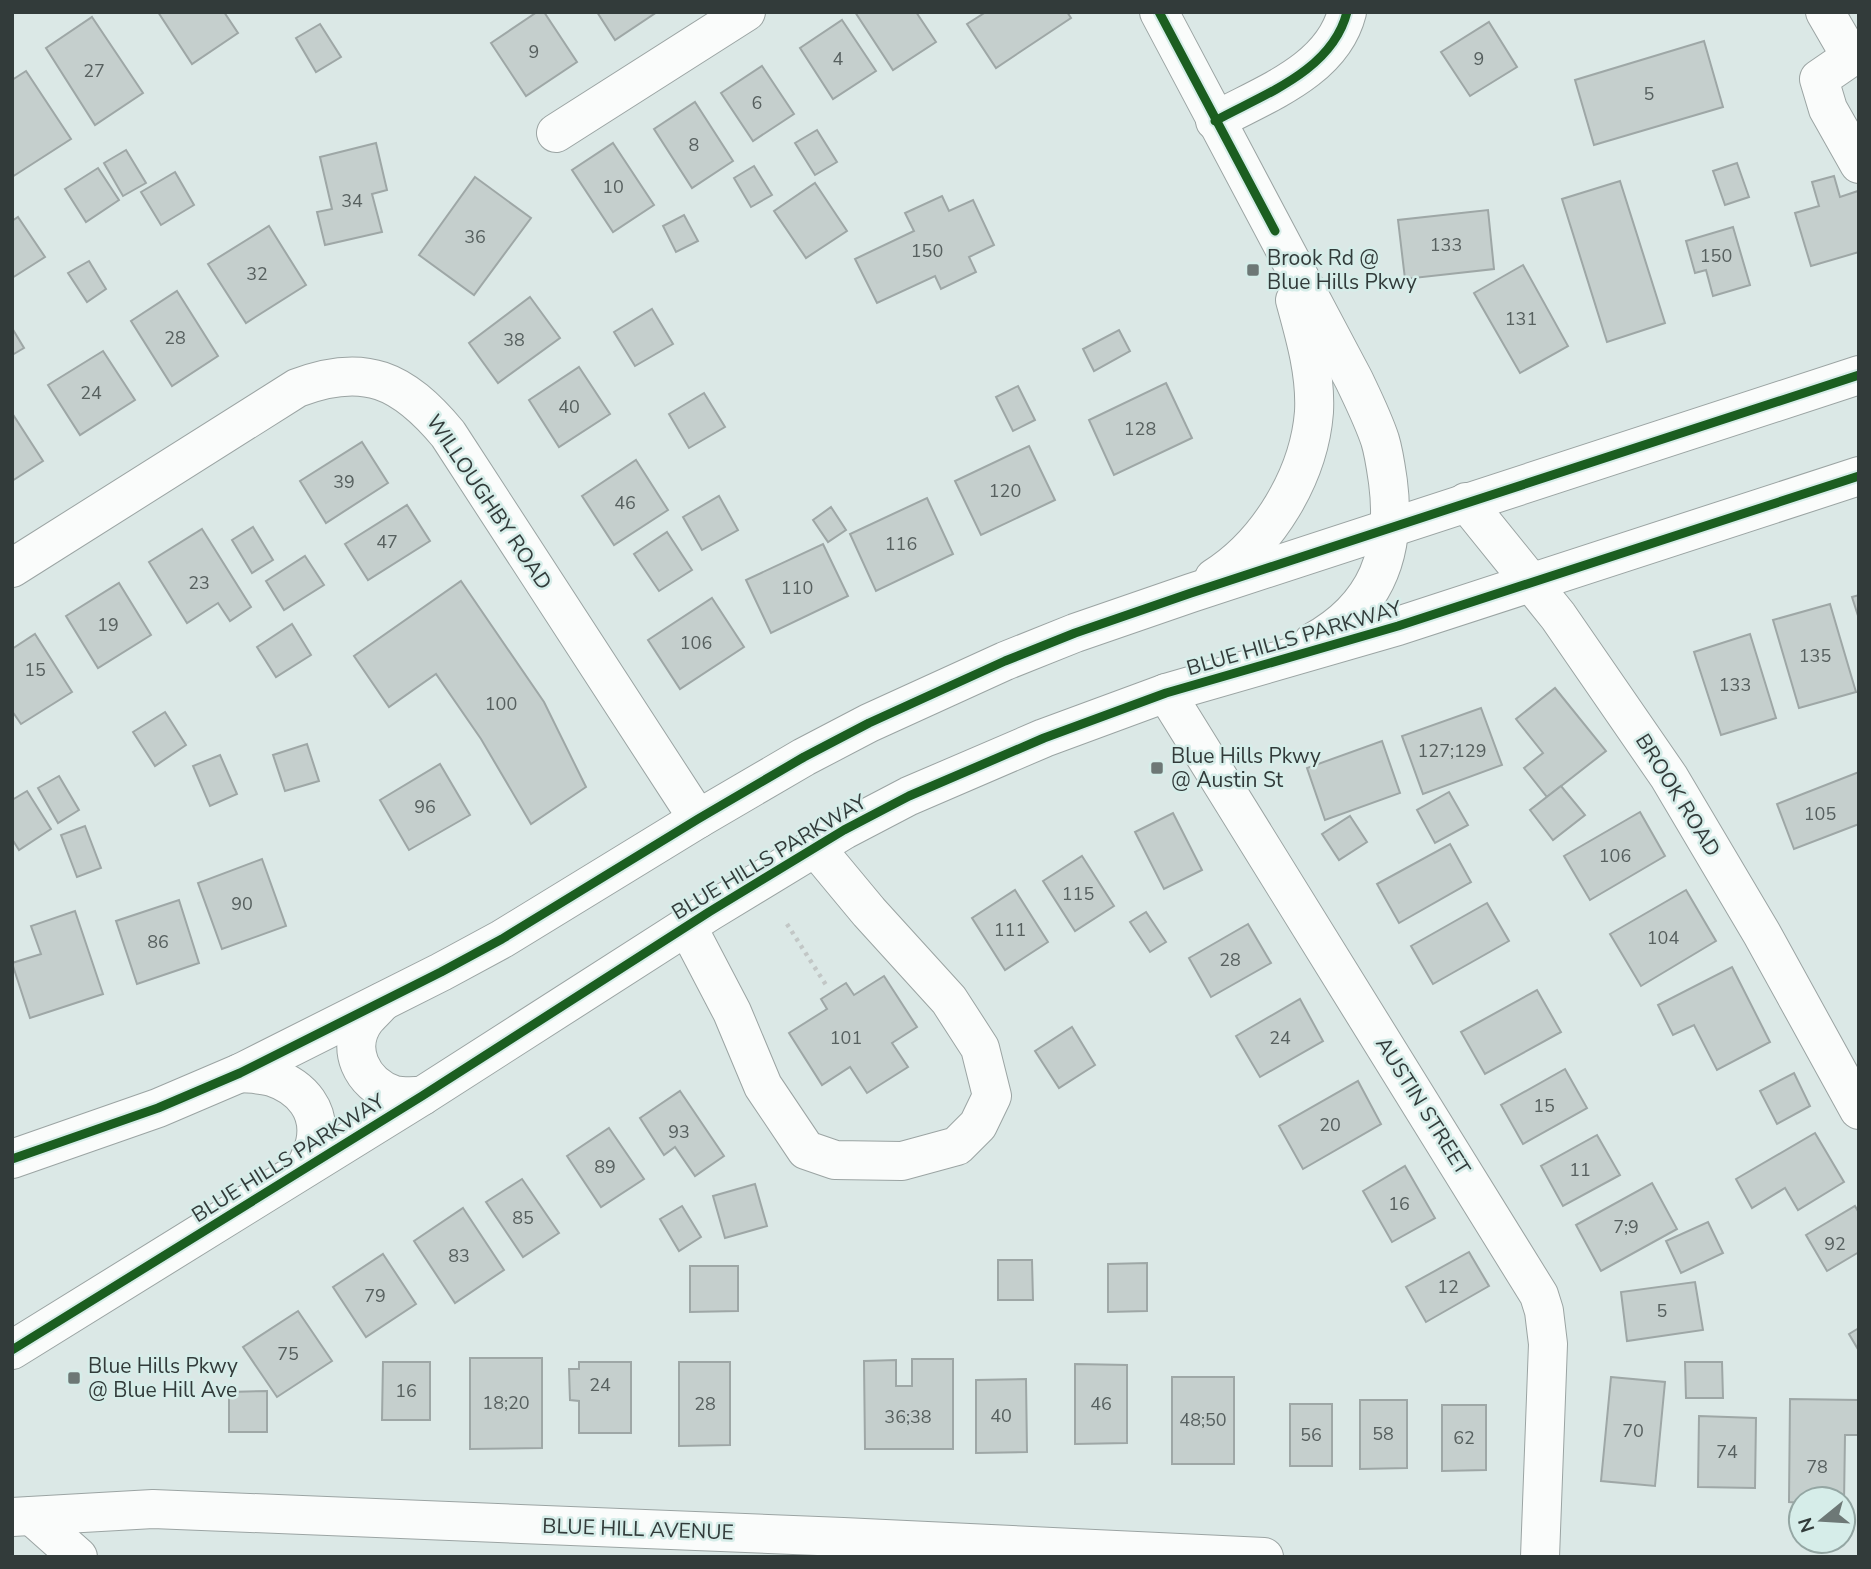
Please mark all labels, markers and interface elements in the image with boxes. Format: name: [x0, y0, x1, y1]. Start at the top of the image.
house number: 9: [529, 40, 539, 64]
house number: 4: [833, 47, 844, 71]
house number: 9: [1474, 47, 1484, 71]
house number: 27: [83, 59, 105, 83]
house number: 5: [1644, 82, 1654, 106]
house number: 6: [752, 91, 762, 115]
house number: 8: [689, 133, 699, 157]
house number: 10: [602, 175, 624, 199]
house number: 34: [341, 189, 363, 213]
house number: 36: [464, 225, 486, 249]
house number: 133: [1430, 233, 1462, 257]
house number: 150: [911, 239, 943, 263]
place label: Brook Rd @ Blue Hills Pkwy: [1267, 244, 1417, 296]
house number: 150: [1700, 244, 1732, 268]
house number: 32: [246, 262, 268, 286]
marker: Brook Rd @ Blue Hills Pkwy: [1245, 262, 1261, 278]
house number: 131: [1505, 307, 1537, 331]
house number: 28: [164, 326, 186, 350]
house number: 38: [503, 328, 525, 352]
house number: 24: [80, 381, 102, 405]
house number: 40: [558, 395, 580, 419]
street label: WILLOUGHBY ROAD: [420, 409, 558, 595]
house number: 128: [1124, 417, 1156, 441]
house number: 39: [333, 470, 355, 494]
house number: 120: [989, 479, 1021, 503]
house number: 46: [614, 491, 636, 515]
house number: 47: [376, 530, 398, 554]
house number: 116: [885, 532, 917, 556]
house number: 23: [188, 571, 210, 595]
house number: 110: [781, 576, 813, 600]
street label: BLUE HILLS PARKWAY: [1183, 594, 1405, 682]
house number: 19: [97, 613, 119, 637]
house number: 106: [680, 631, 712, 655]
house number: 135: [1799, 644, 1831, 668]
house number: 15: [24, 658, 46, 682]
house number: 133: [1719, 673, 1751, 697]
house number: 100: [485, 692, 517, 716]
street label: BROOK ROAD: [1629, 728, 1727, 862]
house number: 127;129: [1418, 739, 1486, 763]
place label: Blue Hills Pkwy @ Austin St: [1171, 742, 1321, 794]
marker: Blue Hills Pkwy @ Austin St: [1149, 760, 1165, 776]
street label: BLUE HILLS PARKWAY: [666, 787, 872, 926]
house number: 96: [414, 795, 436, 819]
house number: 105: [1804, 802, 1836, 826]
house number: 106: [1599, 844, 1631, 868]
house number: 115: [1062, 882, 1094, 906]
house number: 90: [231, 892, 253, 916]
house number: 111: [994, 918, 1026, 942]
house number: 104: [1647, 926, 1679, 950]
house number: 86: [147, 930, 169, 954]
house number: 28: [1219, 948, 1241, 972]
house number: 101: [830, 1026, 862, 1050]
house number: 24: [1269, 1026, 1291, 1050]
street label: AUSTIN STREET: [1369, 1031, 1477, 1181]
street label: BLUE HILLS PARKWAY: [186, 1087, 390, 1229]
house number: 15: [1533, 1094, 1555, 1118]
house number: 20: [1319, 1113, 1341, 1137]
house number: 93: [668, 1120, 690, 1144]
house number: 89: [594, 1155, 616, 1179]
house number: 11: [1569, 1158, 1591, 1182]
house number: 16: [1388, 1192, 1410, 1216]
house number: 85: [512, 1206, 534, 1230]
house number: 7;9: [1613, 1215, 1639, 1239]
house number: 92: [1824, 1232, 1846, 1256]
house number: 83: [448, 1244, 470, 1268]
house number: 12: [1437, 1275, 1459, 1299]
house number: 79: [364, 1284, 386, 1308]
house number: 5: [1657, 1299, 1667, 1323]
house number: 75: [277, 1342, 299, 1366]
place label: Blue Hills Pkwy @ Blue Hill Ave: [88, 1352, 238, 1404]
marker: Blue Hills Pkwy @ Blue Hill Ave: [66, 1370, 82, 1386]
house number: 24: [589, 1373, 611, 1397]
house number: 16: [395, 1379, 417, 1403]
house number: 18;20: [482, 1391, 530, 1415]
house number: 28: [694, 1392, 716, 1416]
house number: 46: [1090, 1392, 1112, 1416]
house number: 40: [990, 1404, 1012, 1428]
house number: 36;38: [884, 1405, 932, 1429]
house number: 48;50: [1179, 1408, 1227, 1432]
house number: 70: [1622, 1419, 1644, 1443]
house number: 58: [1372, 1422, 1394, 1446]
house number: 56: [1300, 1423, 1322, 1447]
house number: 62: [1453, 1426, 1475, 1450]
house number: 74: [1716, 1440, 1738, 1464]
house number: 78: [1806, 1455, 1828, 1479]
north arrow: [1787, 1485, 1857, 1555]
street label: BLUE HILL AVENUE: [542, 1512, 734, 1546]
text: N: [1792, 1514, 1821, 1536]

